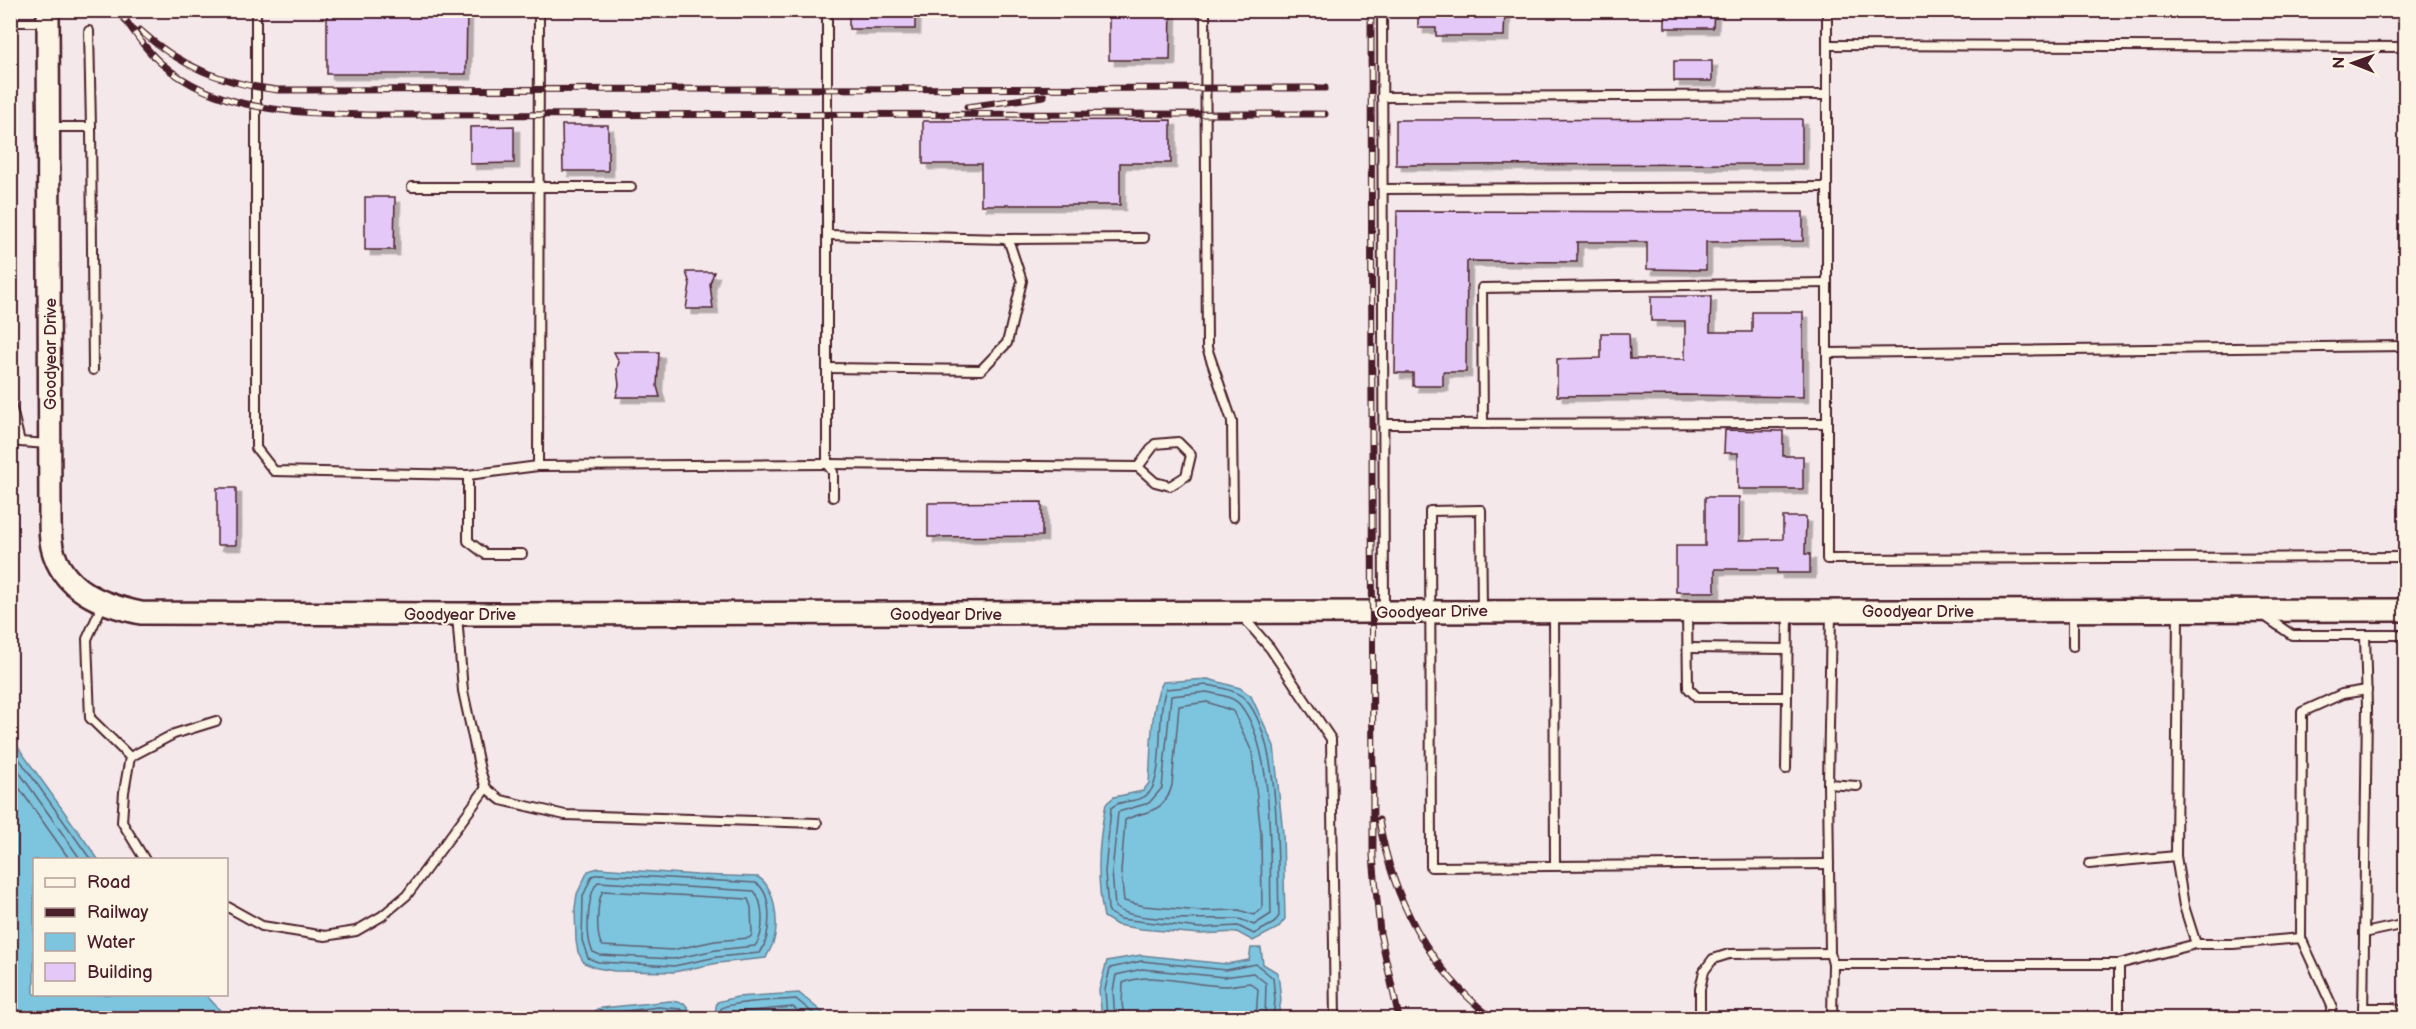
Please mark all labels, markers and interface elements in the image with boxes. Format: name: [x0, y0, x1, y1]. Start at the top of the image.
north arrow: [2323, 33, 2383, 93]
text: N: [2330, 57, 2349, 69]
street label: Goodyear Drive: [42, 298, 61, 410]
street label: Goodyear Drive: [1376, 602, 1489, 623]
street label: Goodyear Drive: [1862, 603, 1974, 622]
street label: Goodyear Drive: [404, 606, 516, 625]
street label: Goodyear Drive: [890, 606, 1002, 625]
legend: [33, 858, 228, 996]
text: Road: [87, 872, 131, 893]
text: Railway: [87, 902, 149, 923]
text: Water: [87, 932, 135, 953]
text: Building: [87, 962, 153, 983]

